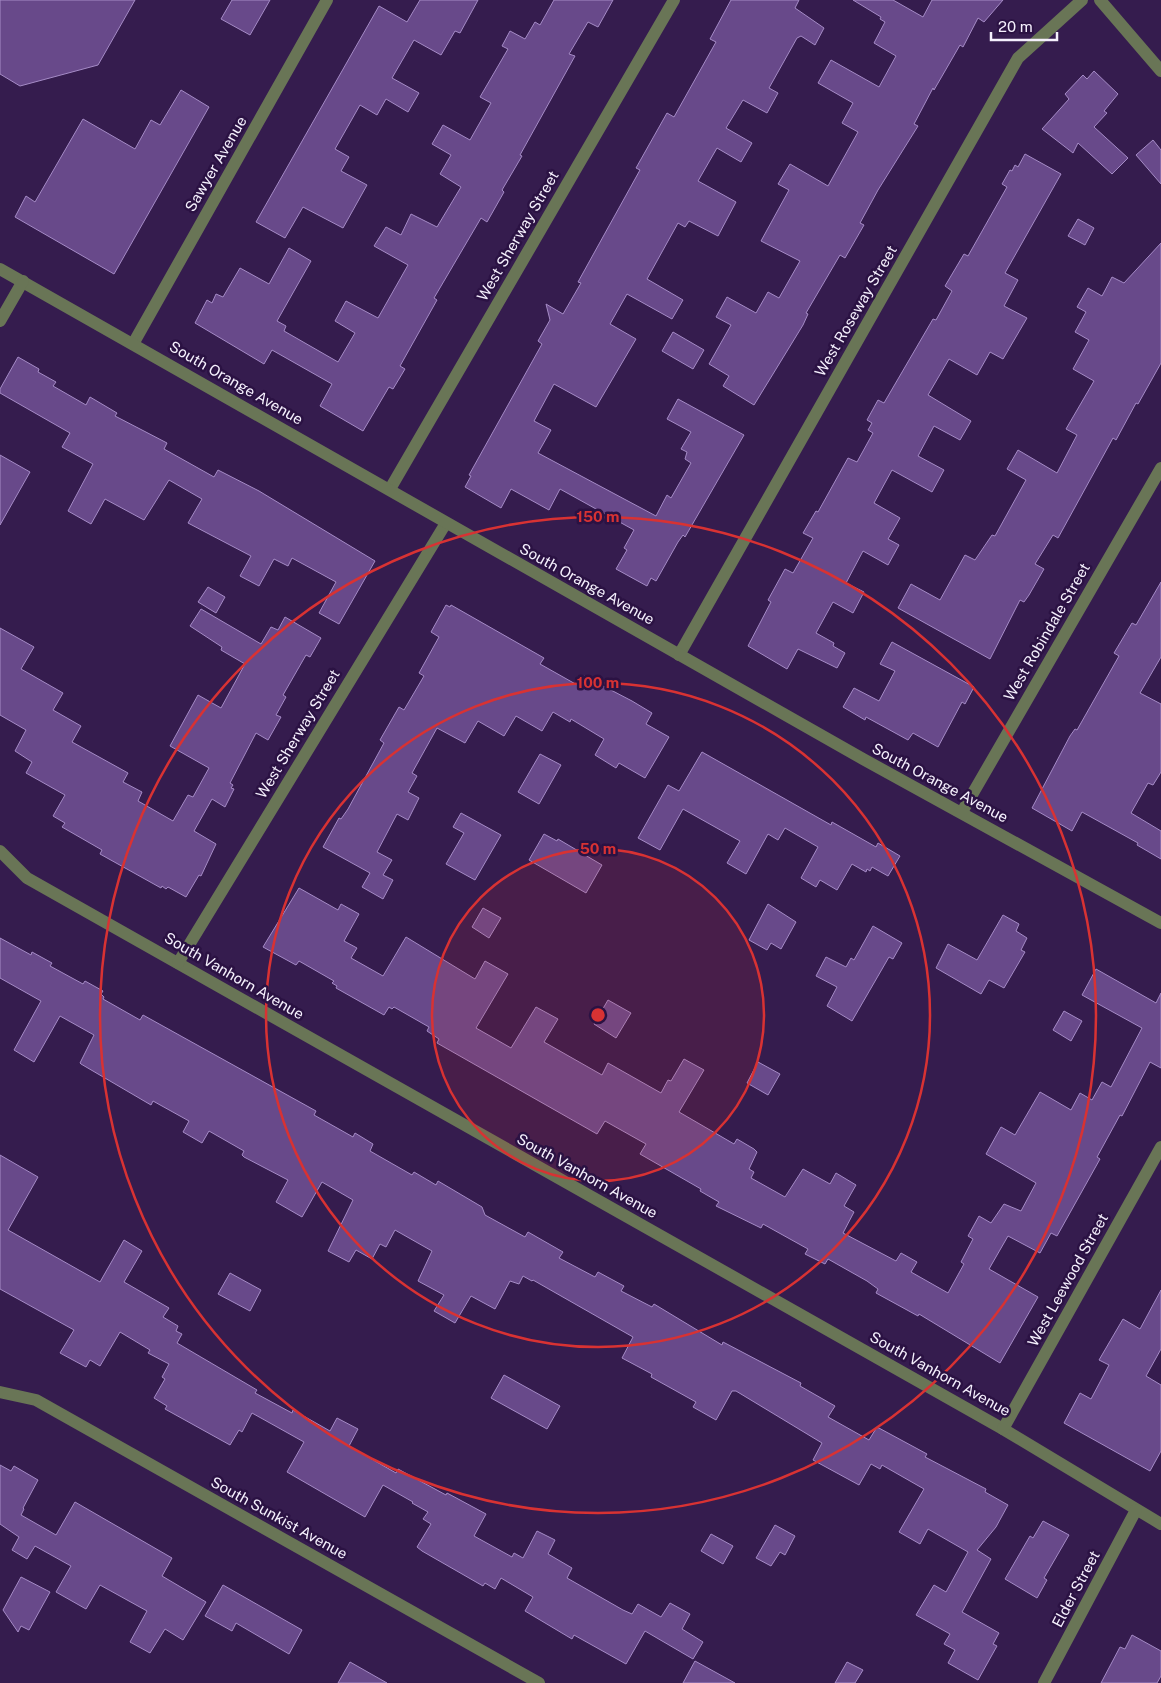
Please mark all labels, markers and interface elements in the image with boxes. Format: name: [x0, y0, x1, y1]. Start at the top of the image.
scale bar: [991, 10, 1057, 42]
text: 20 m: [998, 18, 1033, 35]
street label: Sawyer Avenue: [181, 113, 250, 214]
street label: West Sherway Street: [473, 168, 562, 304]
street label: West Roseway Street: [811, 242, 900, 379]
street label: South Orange Avenue: [166, 337, 306, 428]
text: 150 m: [576, 508, 620, 525]
street label: South Orange Avenue: [517, 539, 658, 628]
street label: West Robindale Street: [1000, 560, 1093, 704]
street label: West Sherway Street: [252, 666, 343, 801]
text: 100 m: [577, 674, 619, 691]
street label: South Orange Avenue: [869, 740, 1011, 826]
text: 50 m: [580, 840, 616, 857]
street label: South Vanhorn Avenue: [161, 929, 307, 1022]
centre of rings: [589, 1006, 607, 1024]
street label: South Vanhorn Avenue: [514, 1130, 661, 1221]
street label: West Leewood Street: [1024, 1210, 1111, 1349]
street label: South Vanhorn Avenue: [867, 1328, 1014, 1419]
street label: South Sunkist Avenue: [208, 1473, 350, 1562]
street label: Elder Street: [1048, 1548, 1103, 1630]

